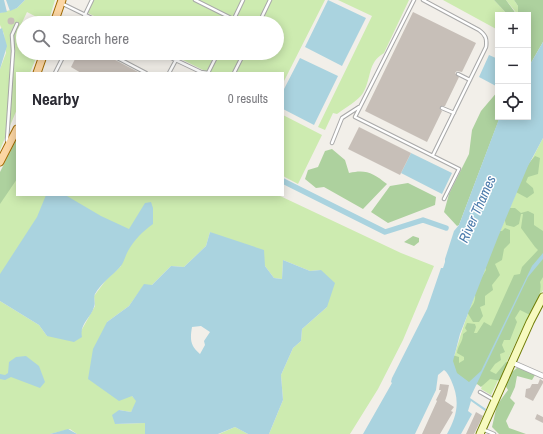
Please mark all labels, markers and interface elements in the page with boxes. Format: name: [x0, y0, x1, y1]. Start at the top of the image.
map controls: [495, 12, 531, 120]
button: +: [495, 12, 531, 48]
search box: [16, 16, 284, 60]
icon: search: [30, 27, 52, 49]
text: Search here: [62, 28, 129, 49]
button: −: [495, 48, 531, 84]
button: locate: [495, 84, 531, 120]
text: Nearby: [32, 87, 79, 110]
text: 0 results: [228, 90, 268, 107]
water label: River Thames: [454, 172, 500, 245]

